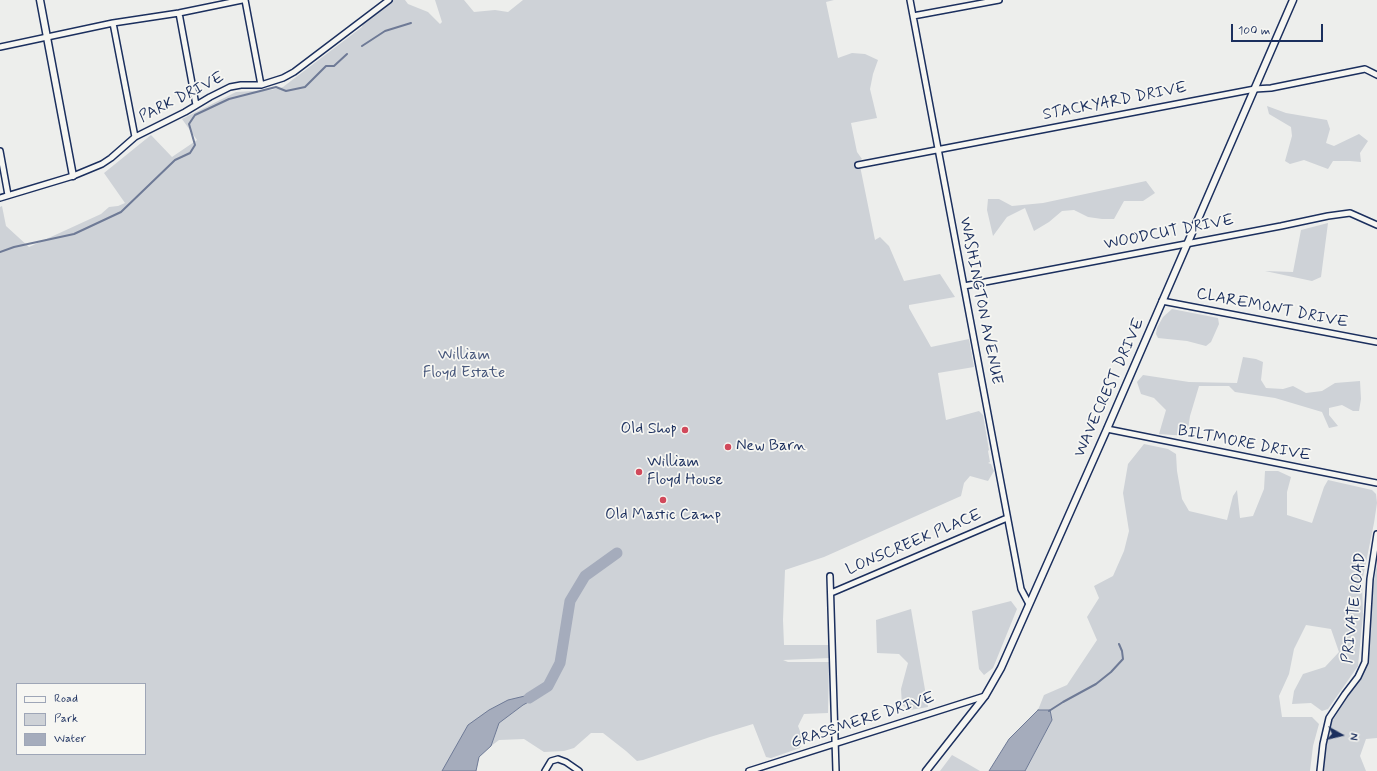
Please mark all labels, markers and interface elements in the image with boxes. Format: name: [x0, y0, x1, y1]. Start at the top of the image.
scale bar: [1233, 16, 1325, 42]
text: 100 m: [1238, 23, 1270, 39]
street label: PARK DRIVE: [136, 68, 228, 128]
street label: STACKYARD DRIVE: [1041, 79, 1189, 125]
street label: WOODCUT DRIVE: [1102, 211, 1236, 255]
street label: WASHINGTON AVENUE: [954, 216, 1006, 386]
street label: CLAREMONT DRIVE: [1194, 285, 1350, 333]
street label: WAVECREST DRIVE: [1071, 315, 1149, 461]
park label: William Floyd Estate: [423, 346, 505, 384]
place label: Old Shop: [621, 420, 677, 440]
street label: BILTMORE DRIVE: [1176, 422, 1312, 466]
marker: Old Shop: [680, 425, 690, 435]
place label: New Barn: [736, 437, 806, 457]
marker: New Barn: [723, 442, 733, 452]
place label: William Floyd House: [647, 453, 723, 491]
marker: William Floyd House: [634, 467, 644, 477]
marker: Old Mastic Camp: [658, 495, 668, 505]
place label: Old Mastic Camp: [605, 506, 721, 526]
street label: LONSCREEK PLACE: [843, 506, 985, 580]
street label: PRIVATE ROAD: [1339, 552, 1371, 664]
legend: [16, 683, 146, 755]
street label: GRASSMERE DRIVE: [789, 689, 937, 753]
text: Road: [54, 691, 78, 707]
text: Park: [54, 711, 78, 727]
north arrow: [1321, 715, 1361, 755]
text: Water: [54, 731, 86, 747]
text: N: [1345, 732, 1360, 741]

